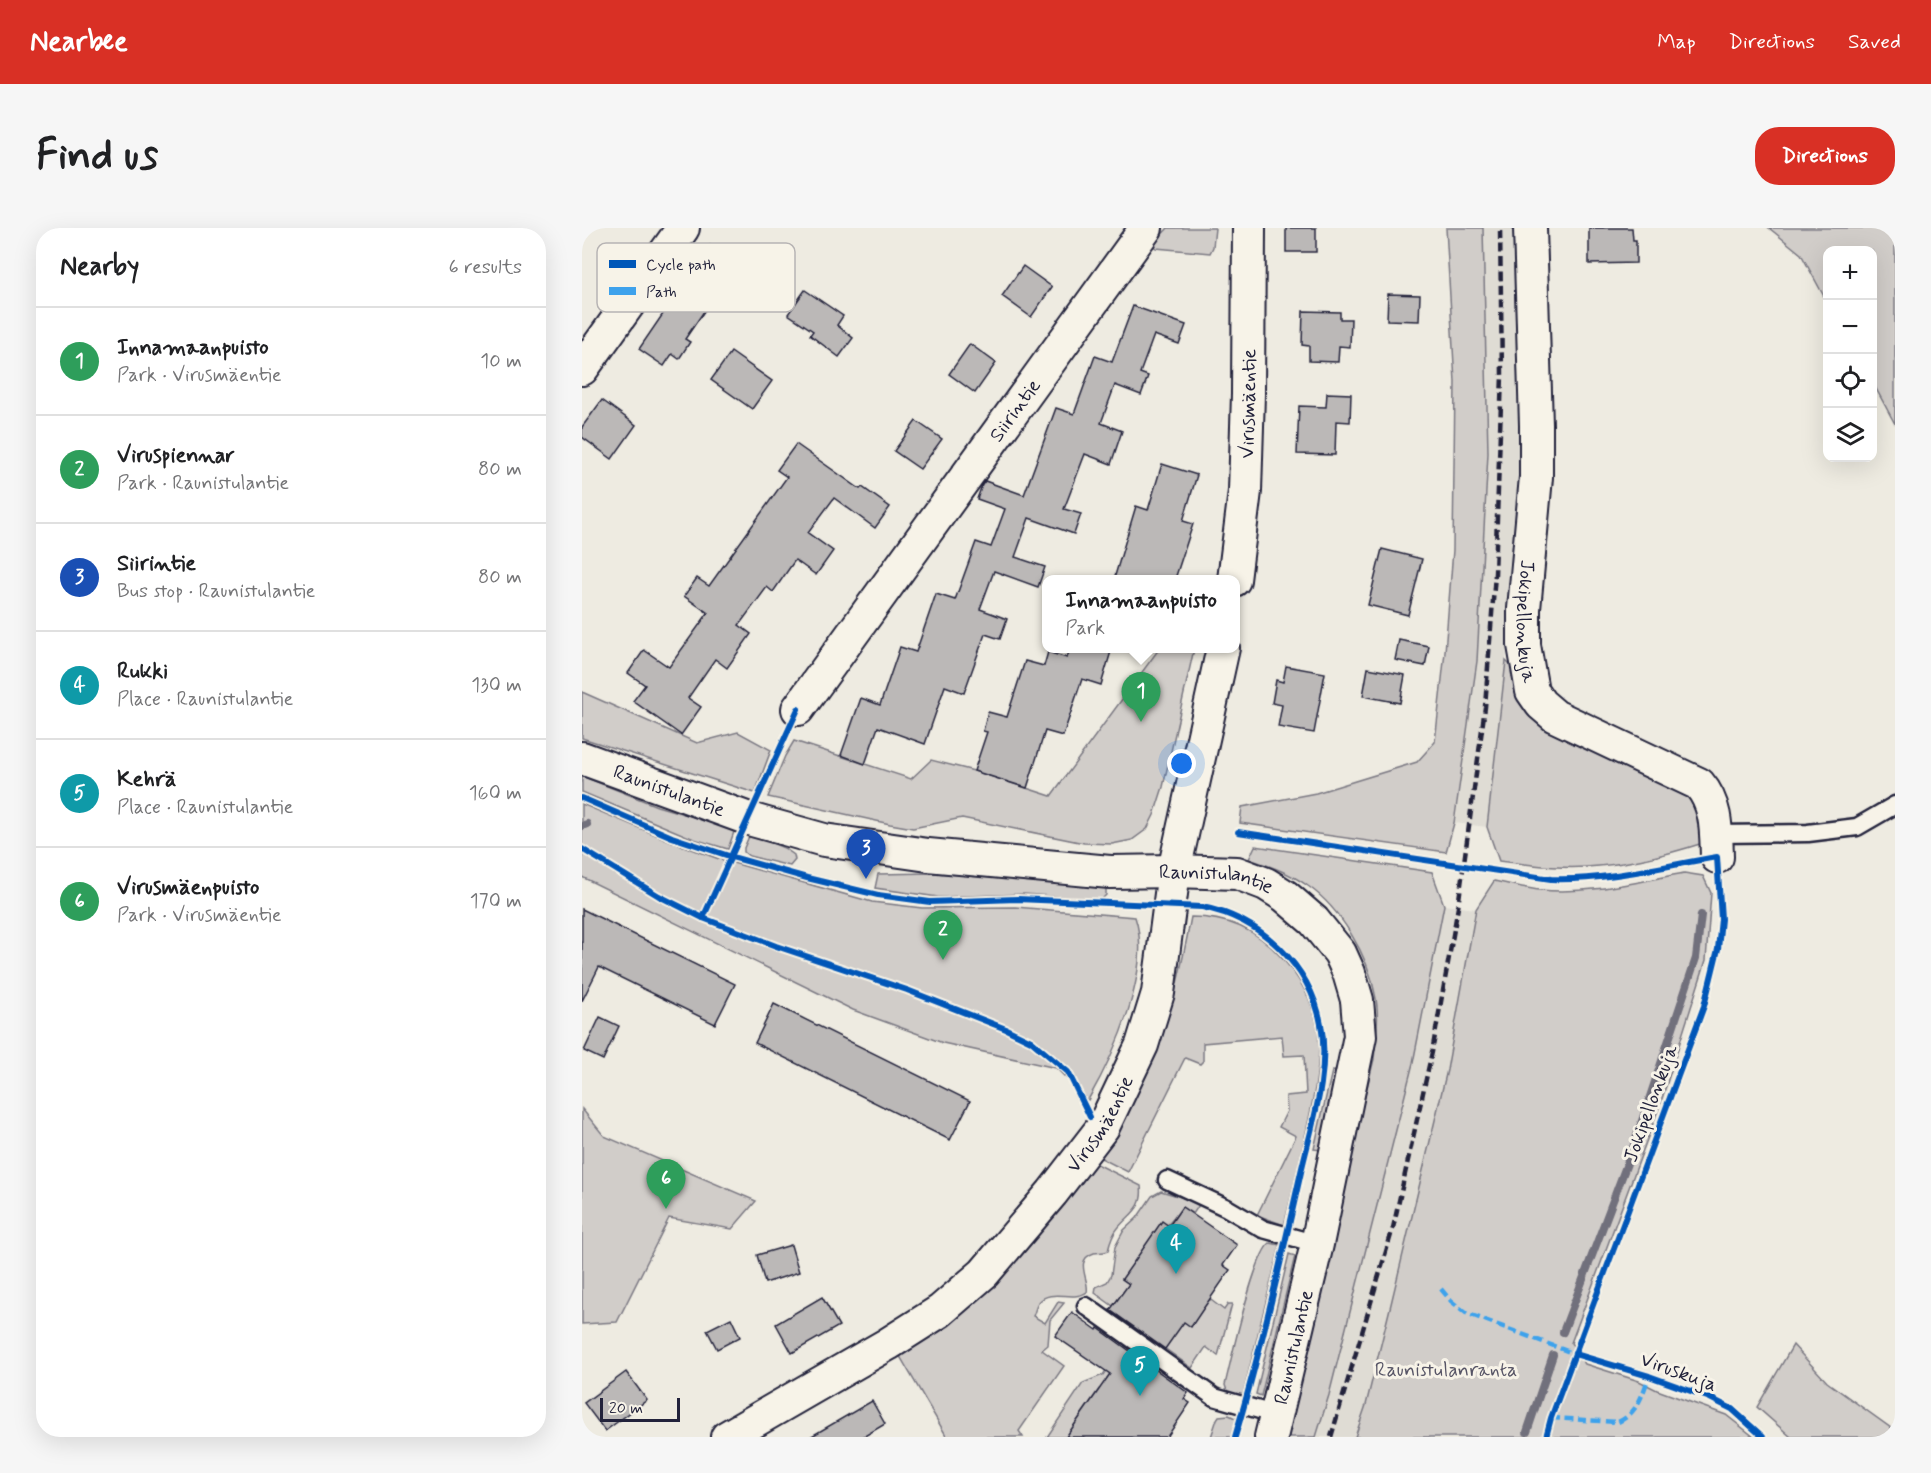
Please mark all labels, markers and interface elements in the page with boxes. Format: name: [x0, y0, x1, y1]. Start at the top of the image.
text: Nearbee: [30, 24, 128, 61]
text: Map: [1657, 28, 1696, 56]
text: Directions: [1729, 28, 1815, 56]
text: Saved: [1848, 28, 1901, 56]
button: Directions: [1755, 127, 1895, 185]
text: Find us: [36, 129, 158, 184]
legend: [597, 243, 795, 312]
map controls: [1823, 246, 1877, 462]
button: +: [1823, 246, 1877, 300]
text: Nearby: [60, 250, 139, 284]
text: 6 results: [449, 254, 522, 281]
text: Cycle path: [646, 255, 716, 276]
text: Path: [646, 282, 677, 303]
button: −: [1823, 300, 1877, 354]
text: Innamaanpuisto: [117, 334, 269, 362]
text: 1: [75, 348, 84, 375]
text: 10 m: [480, 348, 522, 375]
street label: Virusmäentie: [1234, 349, 1263, 459]
button: locate: [1823, 354, 1877, 408]
text: Park · Virusmäentie: [117, 362, 282, 389]
street label: Siirintie: [984, 374, 1048, 448]
button: layers: [1823, 408, 1877, 462]
text: Viruspiennar: [117, 442, 235, 470]
text: 2: [75, 456, 84, 483]
text: 80 m: [478, 456, 522, 483]
text: Park · Raunistulantie: [117, 470, 289, 497]
text: Siirintie: [117, 550, 196, 578]
street label: Jokipellonkuja: [1509, 559, 1542, 686]
text: 3: [75, 564, 84, 591]
text: 80 m: [478, 564, 522, 591]
popup: [1042, 575, 1240, 653]
text: Bus stop · Raunistulantie: [117, 578, 315, 605]
text: Innamaanpuisto: [1065, 587, 1217, 615]
text: Park: [1065, 615, 1105, 642]
text: Rukki: [117, 658, 168, 686]
text: 4: [74, 672, 85, 699]
text: 130 m: [471, 672, 522, 699]
pin: 1: [1122, 672, 1160, 722]
text: Place · Raunistulantie: [117, 686, 293, 713]
your location: [1167, 749, 1196, 778]
street label: Raunistulantie: [609, 759, 729, 824]
text: Kehrä: [117, 766, 176, 794]
text: 5: [74, 780, 86, 807]
text: 160 m: [469, 780, 522, 807]
text: Place · Raunistulantie: [117, 794, 293, 821]
pin: 3: [846, 830, 886, 879]
street label: Raunistulantie: [1159, 859, 1279, 901]
text: Virusmäenpuisto: [117, 874, 259, 902]
text: 6: [74, 888, 85, 915]
text: 170 m: [470, 888, 522, 915]
text: Park · Virusmäentie: [117, 902, 282, 929]
pin: 2: [924, 910, 962, 960]
street label: Jokipellonkuja: [1618, 1040, 1685, 1166]
street label: Virusmäentie: [1061, 1071, 1141, 1179]
pin: 6: [646, 1160, 686, 1209]
pin: 4: [1156, 1224, 1196, 1274]
street label: Raunistulantie: [1268, 1287, 1321, 1407]
pin: 5: [1120, 1346, 1160, 1396]
street label: Viruskuja: [1637, 1346, 1720, 1399]
park label: Raunistulanranta: [1375, 1357, 1517, 1384]
scale bar: [600, 1395, 680, 1422]
text: 20 m: [609, 1398, 643, 1419]

